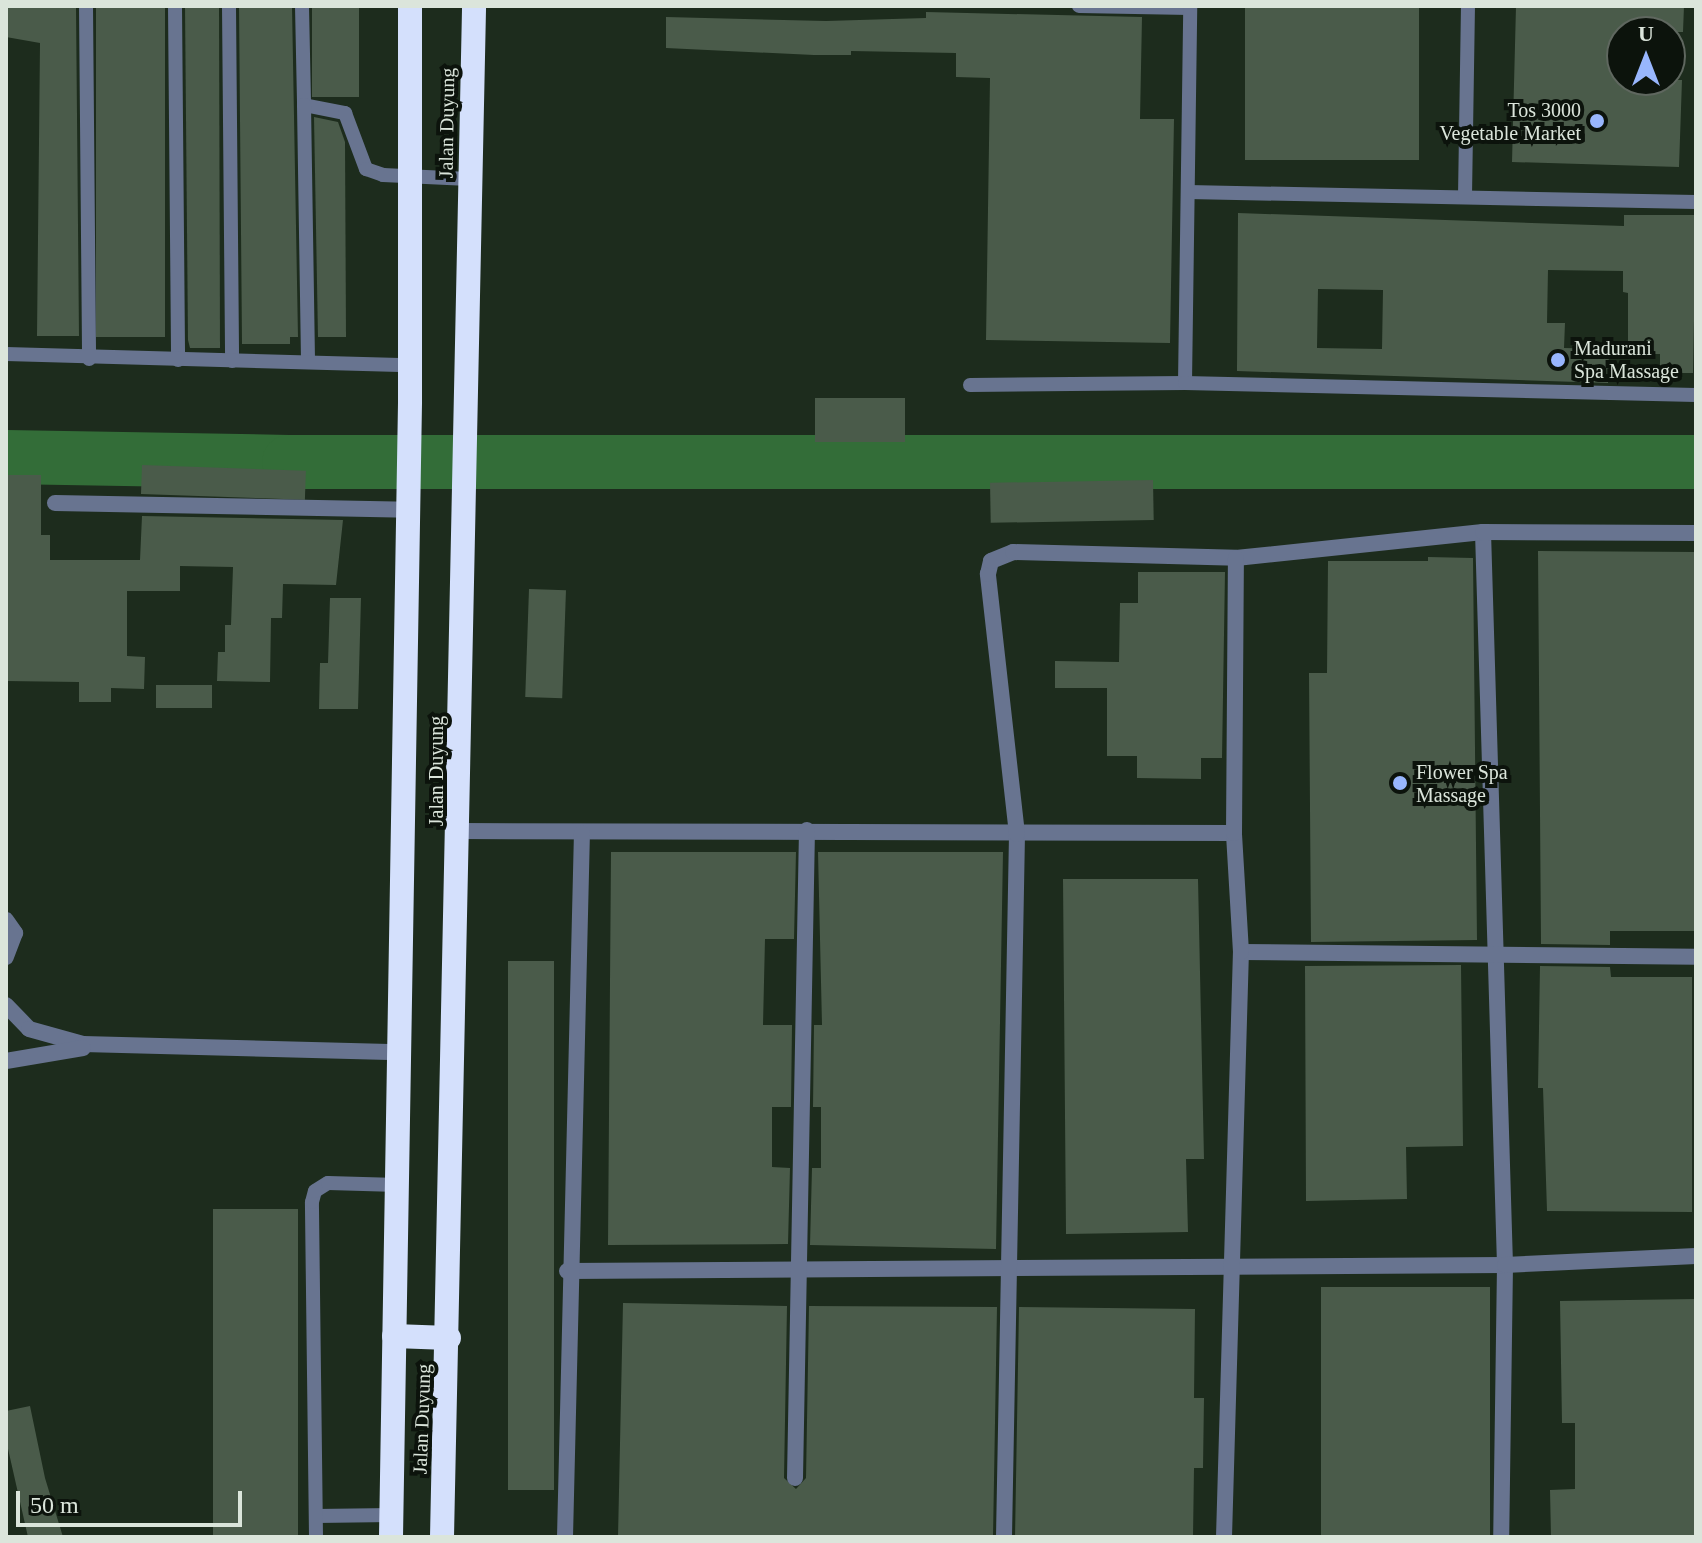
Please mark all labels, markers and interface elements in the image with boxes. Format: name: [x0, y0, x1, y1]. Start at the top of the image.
north arrow: [1606, 16, 1686, 96]
text: U: [1638, 21, 1654, 46]
street label: Jalan Duyung: [434, 68, 460, 178]
place label: Tos 3000 Vegetable Market: [1439, 98, 1581, 145]
marker: Tos 3000 Vegetable Market: [1588, 112, 1606, 130]
place label: Madurani Spa Massage: [1574, 336, 1679, 383]
marker: Madurani Spa Massage: [1549, 351, 1567, 369]
street label: Jalan Duyung: [424, 716, 448, 826]
place label: Flower Spa Massage: [1416, 760, 1508, 807]
marker: Flower Spa Massage: [1391, 774, 1409, 792]
street label: Jalan Duyung: [408, 1363, 436, 1475]
scale bar: [20, 1475, 246, 1525]
text: 50 m: [30, 1492, 79, 1518]

